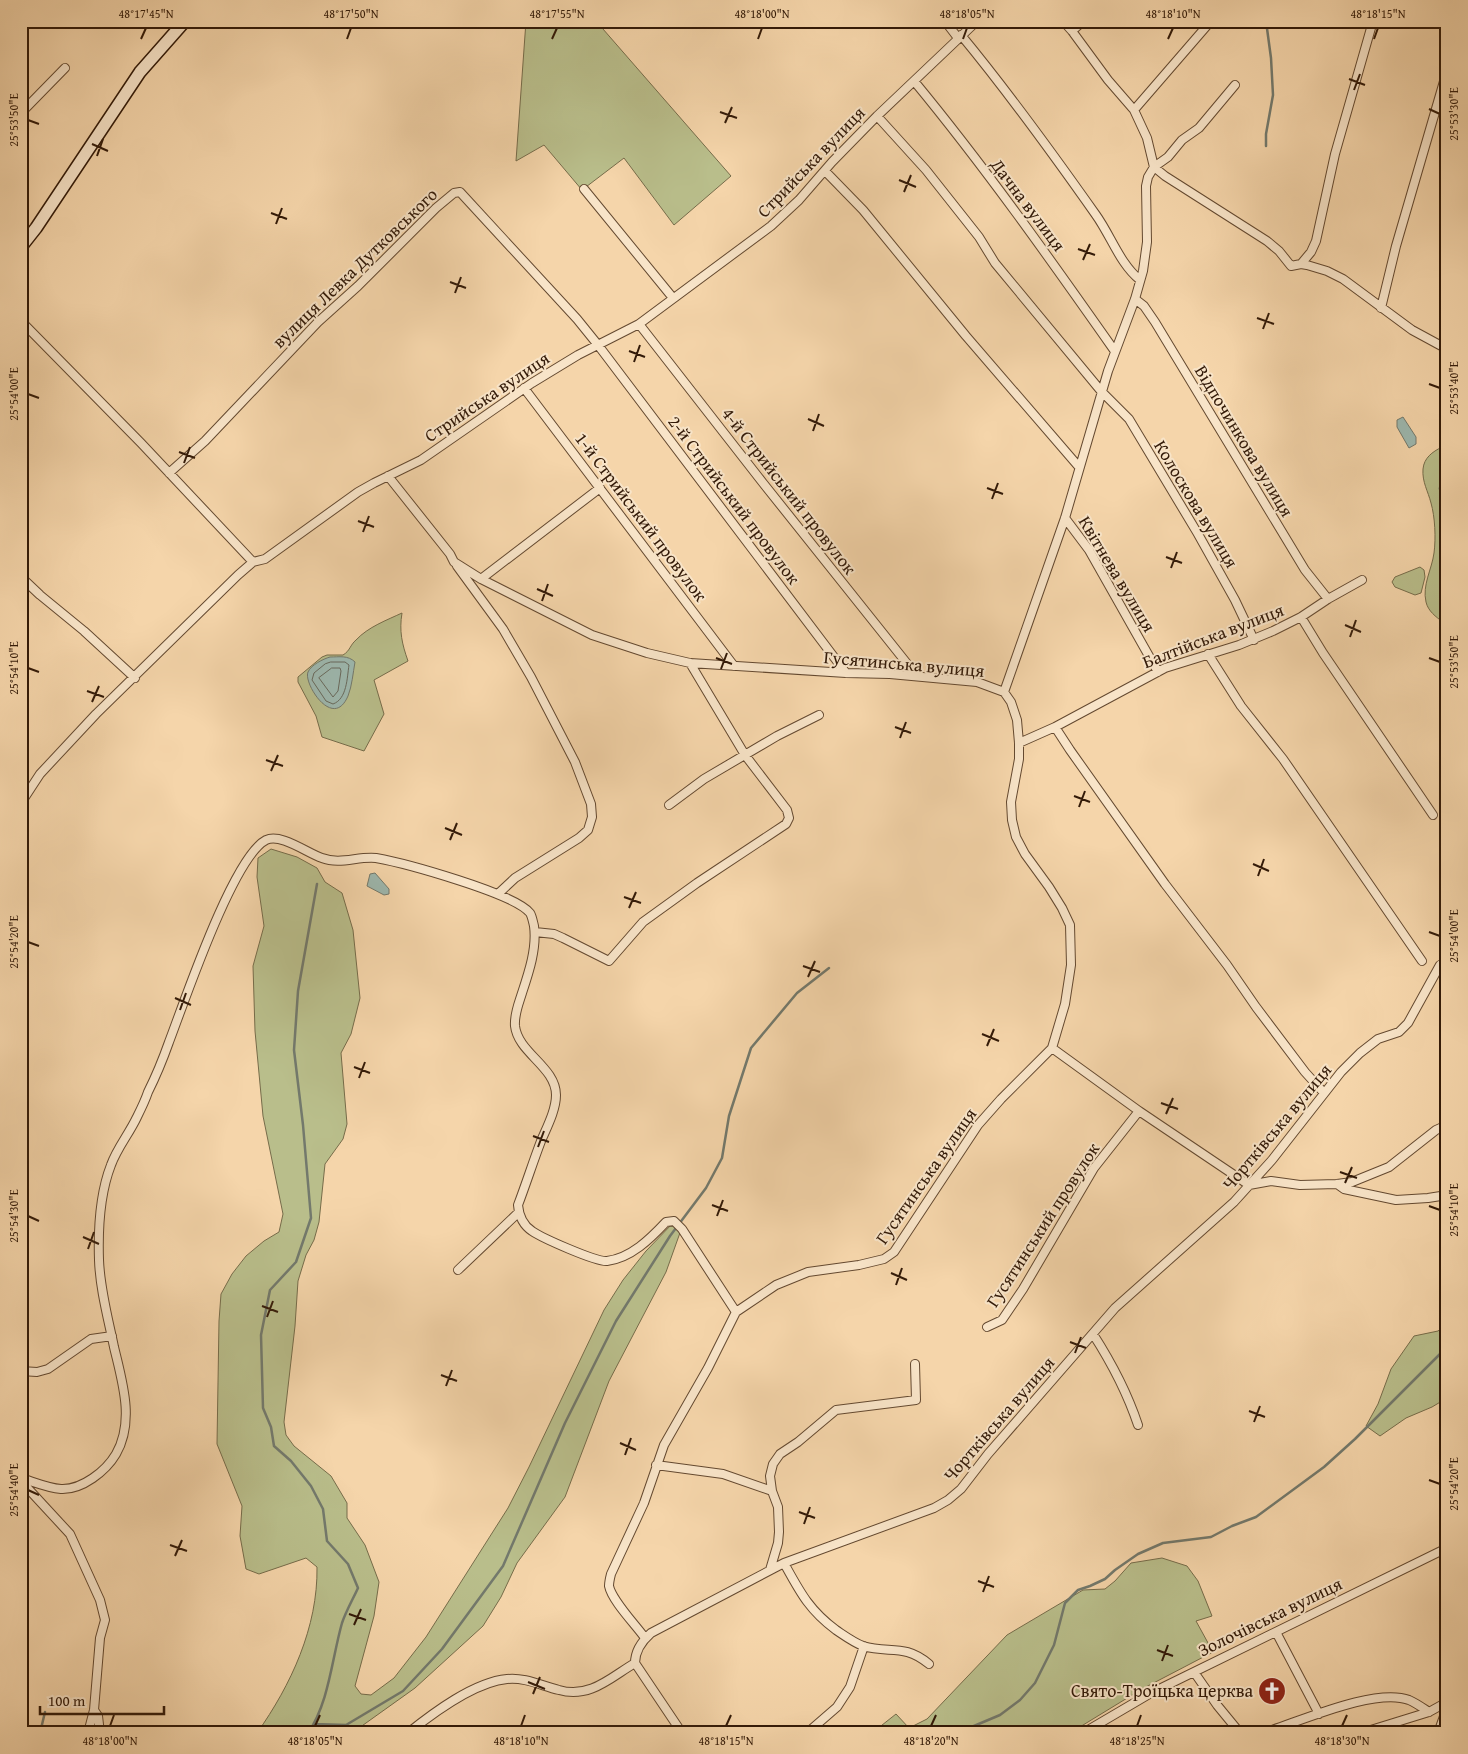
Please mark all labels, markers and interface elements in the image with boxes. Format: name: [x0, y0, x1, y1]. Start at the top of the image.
text: 48°17'45"N: [118, 5, 174, 22]
text: 48°17'50"N: [323, 5, 379, 22]
text: 48°17'55"N: [529, 5, 585, 22]
text: 48°18'00"N: [734, 5, 790, 22]
text: 48°18'05"N: [939, 5, 995, 22]
text: 48°18'10"N: [1145, 5, 1201, 22]
text: 48°18'15"N: [1350, 5, 1406, 22]
text: 25°53'30"E: [1445, 87, 1462, 141]
text: 25°53'50"E: [5, 93, 22, 147]
street label: Стрийська вулиця: [750, 100, 871, 224]
street label: Дачна вулиця: [984, 152, 1072, 257]
street label: вулиця Левка Дутковського: [266, 181, 444, 354]
street label: Стрийська вулиця: [419, 345, 555, 449]
street label: Відпочинкова вулиця: [1188, 360, 1301, 522]
text: 25°53'40"E: [1445, 361, 1462, 415]
text: 25°54'00"E: [5, 367, 22, 421]
street label: 4-й Стрийський провулок: [715, 401, 864, 581]
street label: 2-й Стрийський провулок: [662, 409, 807, 590]
street label: 1-й Стрийський провулок: [569, 426, 714, 607]
street label: Колоскова вулиця: [1147, 435, 1245, 573]
street label: Квітнева вулиця: [1072, 510, 1163, 637]
street label: Балтійська вулиця: [1138, 596, 1287, 675]
text: 25°53'50"E: [1445, 635, 1462, 689]
text: 25°54'10"E: [5, 641, 22, 695]
street label: Гусятинська вулиця: [823, 643, 986, 684]
text: 25°54'00"E: [1445, 909, 1462, 963]
text: 25°54'20"E: [5, 915, 22, 969]
street label: Чортківська вулиця: [1215, 1057, 1338, 1196]
street label: Гусятинська вулиця: [868, 1102, 983, 1249]
street label: Гусятинський провулок: [979, 1137, 1106, 1312]
text: 25°54'10"E: [1445, 1183, 1462, 1237]
text: 25°54'30"E: [5, 1189, 22, 1243]
street label: Чортківська вулиця: [937, 1350, 1061, 1487]
text: 25°54'20"E: [1445, 1457, 1462, 1511]
text: 25°54'40"E: [5, 1463, 22, 1517]
street label: Золочівська вулиця: [1193, 1570, 1346, 1663]
church icon: Свято-Троїцька церква: [1257, 1676, 1287, 1706]
place label: Свято-Троїцька церква: [1071, 1677, 1253, 1704]
scale bar: [40, 1684, 164, 1716]
text: 100 m: [48, 1690, 86, 1711]
text: 48°18'00"N: [82, 1732, 138, 1749]
text: 48°18'05"N: [287, 1732, 343, 1749]
text: 48°18'10"N: [493, 1732, 549, 1749]
text: 48°18'15"N: [698, 1732, 754, 1749]
text: 48°18'20"N: [903, 1732, 959, 1749]
text: 48°18'25"N: [1109, 1732, 1165, 1749]
text: 48°18'30"N: [1314, 1732, 1370, 1749]

